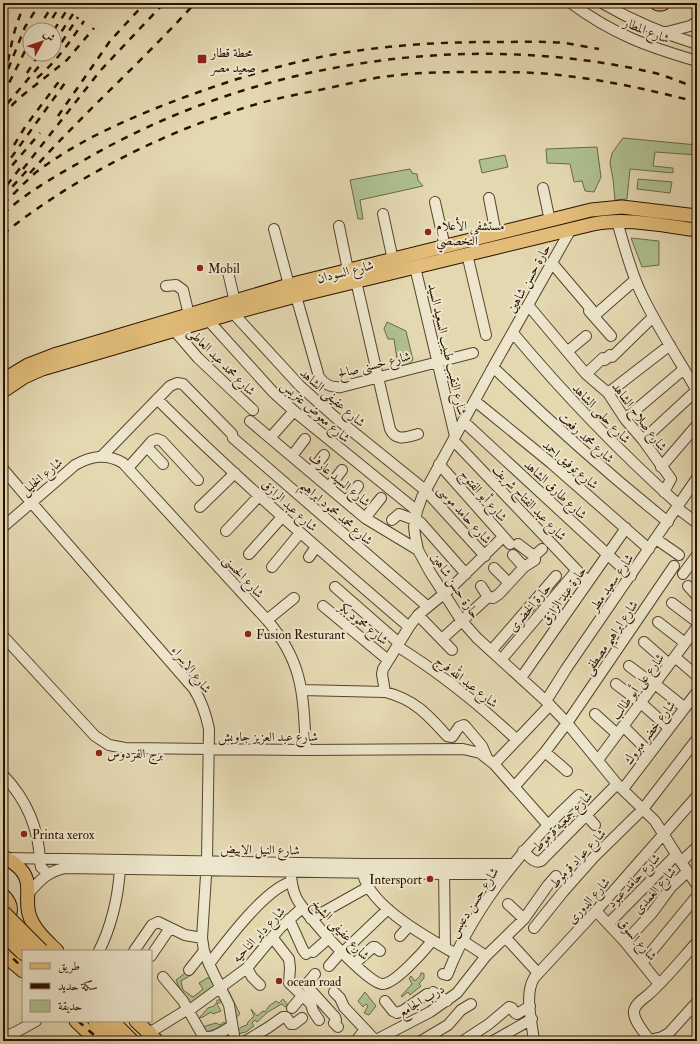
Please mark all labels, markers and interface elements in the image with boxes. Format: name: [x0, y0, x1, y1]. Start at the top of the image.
street label: شارع المطار: [618, 14, 672, 50]
north arrow: [22, 22, 62, 62]
text: ش: [41, 28, 58, 44]
place label: محطة قطار صعيد مصر: [209, 45, 256, 76]
marker: محطة قطار صعيد مصر: [196, 53, 208, 65]
place label: مستشفي الأعلام التخصصي: [436, 217, 505, 253]
marker: مستشفي الأعلام التخصصي: [423, 227, 433, 237]
street label: حارة حسن شاهين: [503, 241, 555, 316]
street label: شارع السودان: [315, 257, 376, 290]
place label: Mobil: [208, 261, 240, 277]
marker: Mobil: [195, 263, 205, 273]
street label: شارع النقيب طبيب السعيد السيد: [421, 282, 470, 417]
street label: شارع محمد عبد العاطى: [182, 324, 259, 401]
street label: شارع حسنى صالح: [336, 348, 413, 385]
street label: شارع عفيفى الشاهد: [294, 365, 368, 433]
street label: شارع معوض عتريس: [275, 377, 353, 449]
street label: شارع صلاح الشاهد: [606, 379, 670, 456]
street label: شارع حلمى الشاهد: [567, 380, 634, 449]
street label: شارع محمد رفعت: [553, 409, 617, 469]
street label: شارع توفيق احمد: [537, 437, 602, 495]
street label: شارع السيد عارف: [303, 449, 374, 513]
street label: شارع الخليل: [17, 454, 68, 501]
street label: شارع طارق الشاهد: [519, 457, 590, 525]
street label: شارع عبد الفتاح شريف: [487, 461, 570, 546]
street label: شارع أبو الفتوح: [454, 465, 511, 527]
street label: شارع عبد الرازق: [256, 476, 321, 537]
street label: شارع محمد محمود ابراهيم: [293, 477, 376, 552]
street label: شارع حامد موسى: [431, 482, 495, 549]
street label: حارة حسن شاهين: [426, 549, 483, 622]
street label: شارع سعيد مطر: [585, 551, 640, 618]
street label: شارع الحسنى: [217, 552, 267, 604]
street label: حارة عبد الرازق: [538, 563, 590, 628]
street label: حارة الخضرى: [505, 580, 555, 635]
street label: شارع ابراهيم مصطفى: [580, 597, 646, 681]
street label: شارع محمود بكر: [332, 598, 391, 651]
place label: Fusion Resturant: [256, 627, 345, 643]
marker: Fusion Resturant: [243, 629, 253, 639]
street label: شارع الاسراء: [165, 643, 215, 698]
street label: شارع عبد الله فرج: [430, 650, 503, 714]
street label: شارع على أبو طالب: [607, 650, 670, 725]
street label: شارع خضر مبروك: [620, 697, 682, 770]
street label: شارع عبد العزيز جاويش: [218, 729, 318, 748]
place label: برج الفردوس: [107, 746, 164, 765]
marker: برج الفردوس: [94, 748, 104, 758]
street label: شارع جمعيه قرموط: [529, 788, 598, 857]
street label: شارع عواد قرموط: [546, 826, 612, 894]
place label: Printa xerox: [32, 827, 95, 843]
marker: Printa xerox: [19, 829, 29, 839]
street label: شارع النيل الابيض: [220, 841, 300, 862]
street label: شارع حامد عبود: [604, 850, 666, 913]
street label: شارع الغمدى: [630, 864, 682, 919]
street label: شارع حسن دعبس: [445, 865, 505, 942]
place label: Intersport: [369, 872, 422, 889]
marker: Intersport: [425, 874, 435, 884]
street label: شارع الدورى: [564, 874, 616, 929]
street label: شارع عفيفى الشيخ: [306, 896, 373, 966]
street label: شارع داير الناحيه: [229, 903, 291, 968]
street label: شارع السوق: [612, 915, 660, 966]
legend: [22, 950, 152, 1022]
text: طريق: [58, 959, 80, 974]
place label: ocean road: [287, 974, 342, 990]
marker: ocean road: [274, 976, 284, 986]
text: سكة حديد: [58, 979, 98, 994]
street label: درب الجامع: [395, 981, 450, 1024]
text: حديقة: [58, 999, 82, 1014]

